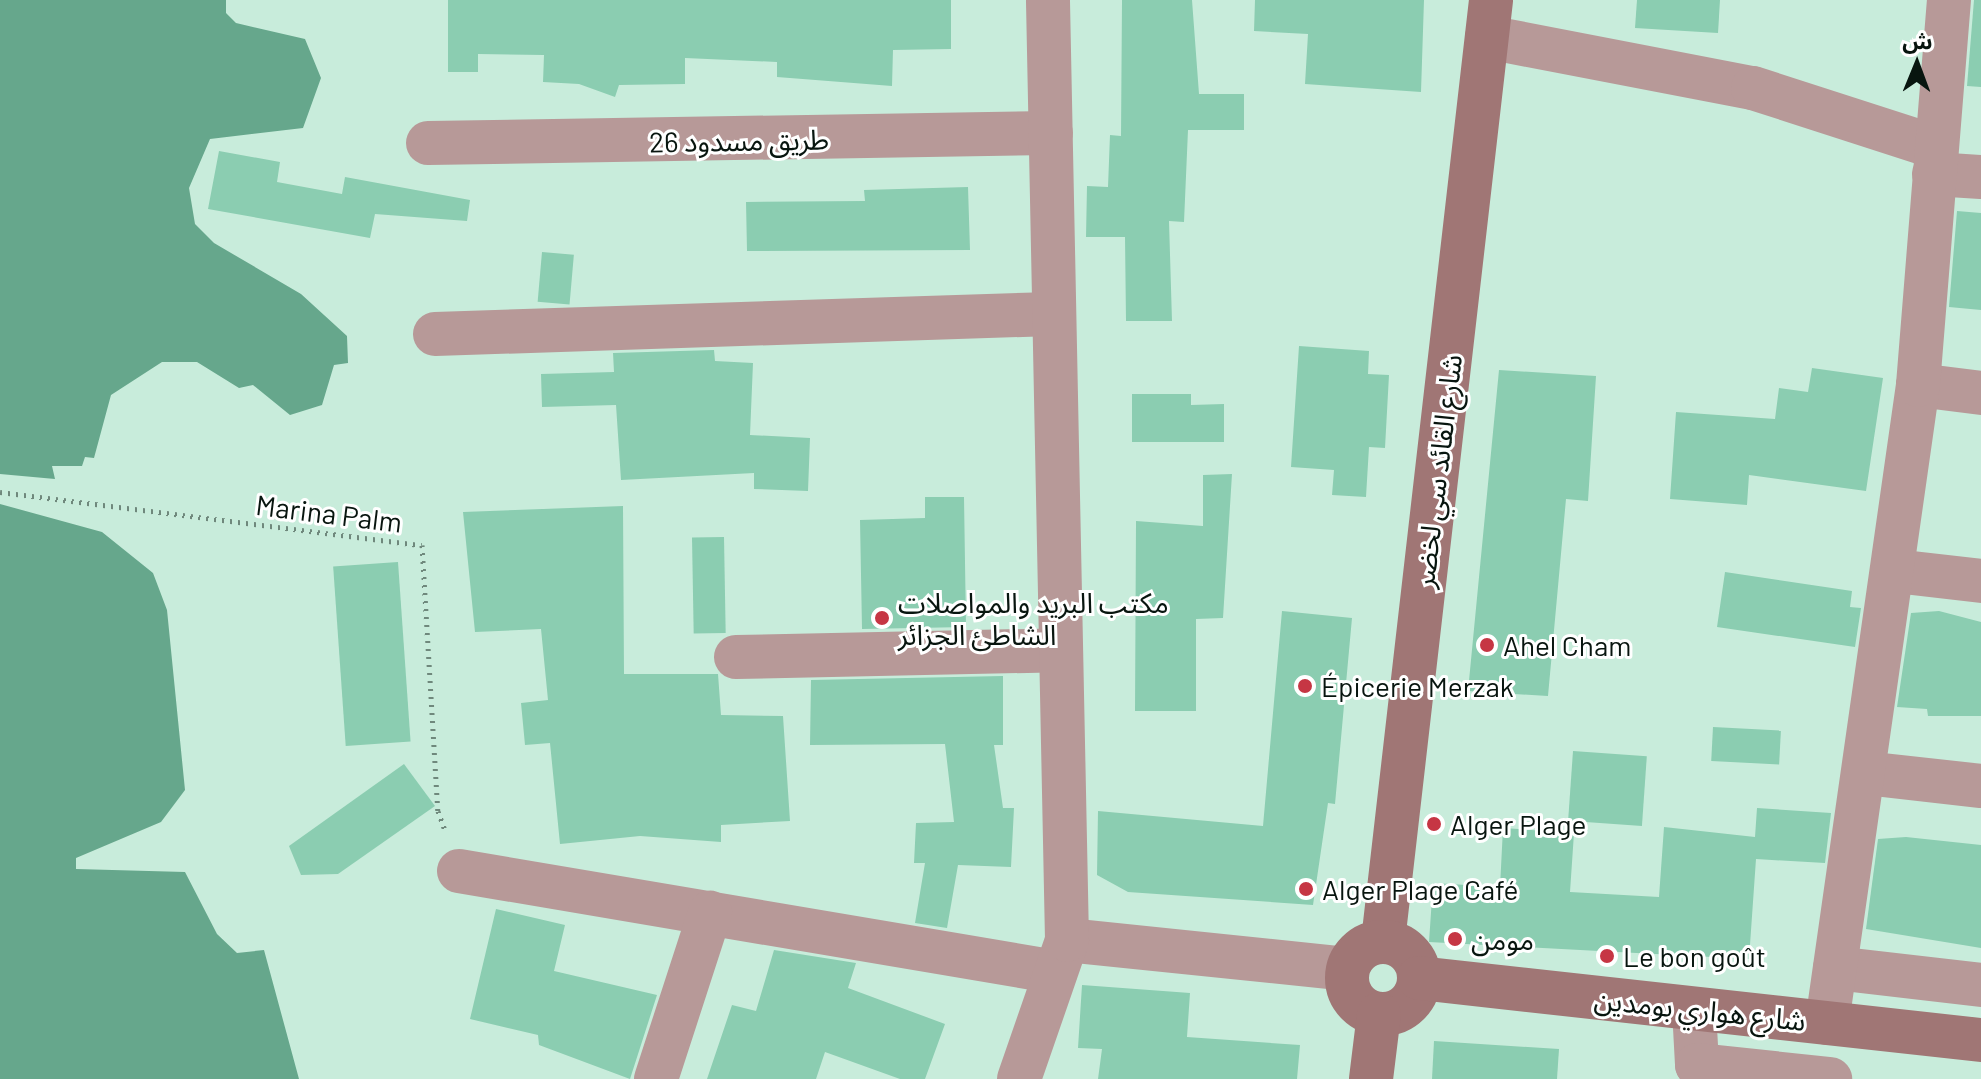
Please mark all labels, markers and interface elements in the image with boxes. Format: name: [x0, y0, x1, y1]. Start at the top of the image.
north arrow: [1877, 24, 1957, 104]
text: ش: [1902, 27, 1933, 53]
street label: طريق مسدود 26: [649, 122, 829, 158]
street label: شارع القائد سي لخضر: [1406, 352, 1468, 590]
street label: Marina Palm: [254, 487, 404, 539]
place label: مكتب البريد والمواصلات الشاطئ الجزائر: [898, 585, 1169, 651]
marker: مكتب البريد والمواصلات الشاطئ الجزائر: [873, 609, 891, 627]
place label: Ahel Cham: [1503, 628, 1631, 662]
marker: Ahel Cham: [1478, 636, 1496, 654]
place label: Épicerie Merzak: [1321, 669, 1514, 703]
marker: Épicerie Merzak: [1296, 677, 1314, 695]
place label: Alger Plage: [1450, 807, 1586, 841]
marker: Alger Plage: [1425, 815, 1443, 833]
place label: Alger Plage Café: [1322, 872, 1519, 906]
marker: Alger Plage Café: [1297, 880, 1315, 898]
place label: مومن: [1471, 922, 1534, 956]
marker: مومن: [1446, 930, 1464, 948]
place label: Le bon goût: [1623, 939, 1766, 973]
marker: Le bon goût: [1598, 947, 1616, 965]
street label: شارع هواري بومدين: [1593, 981, 1807, 1037]

